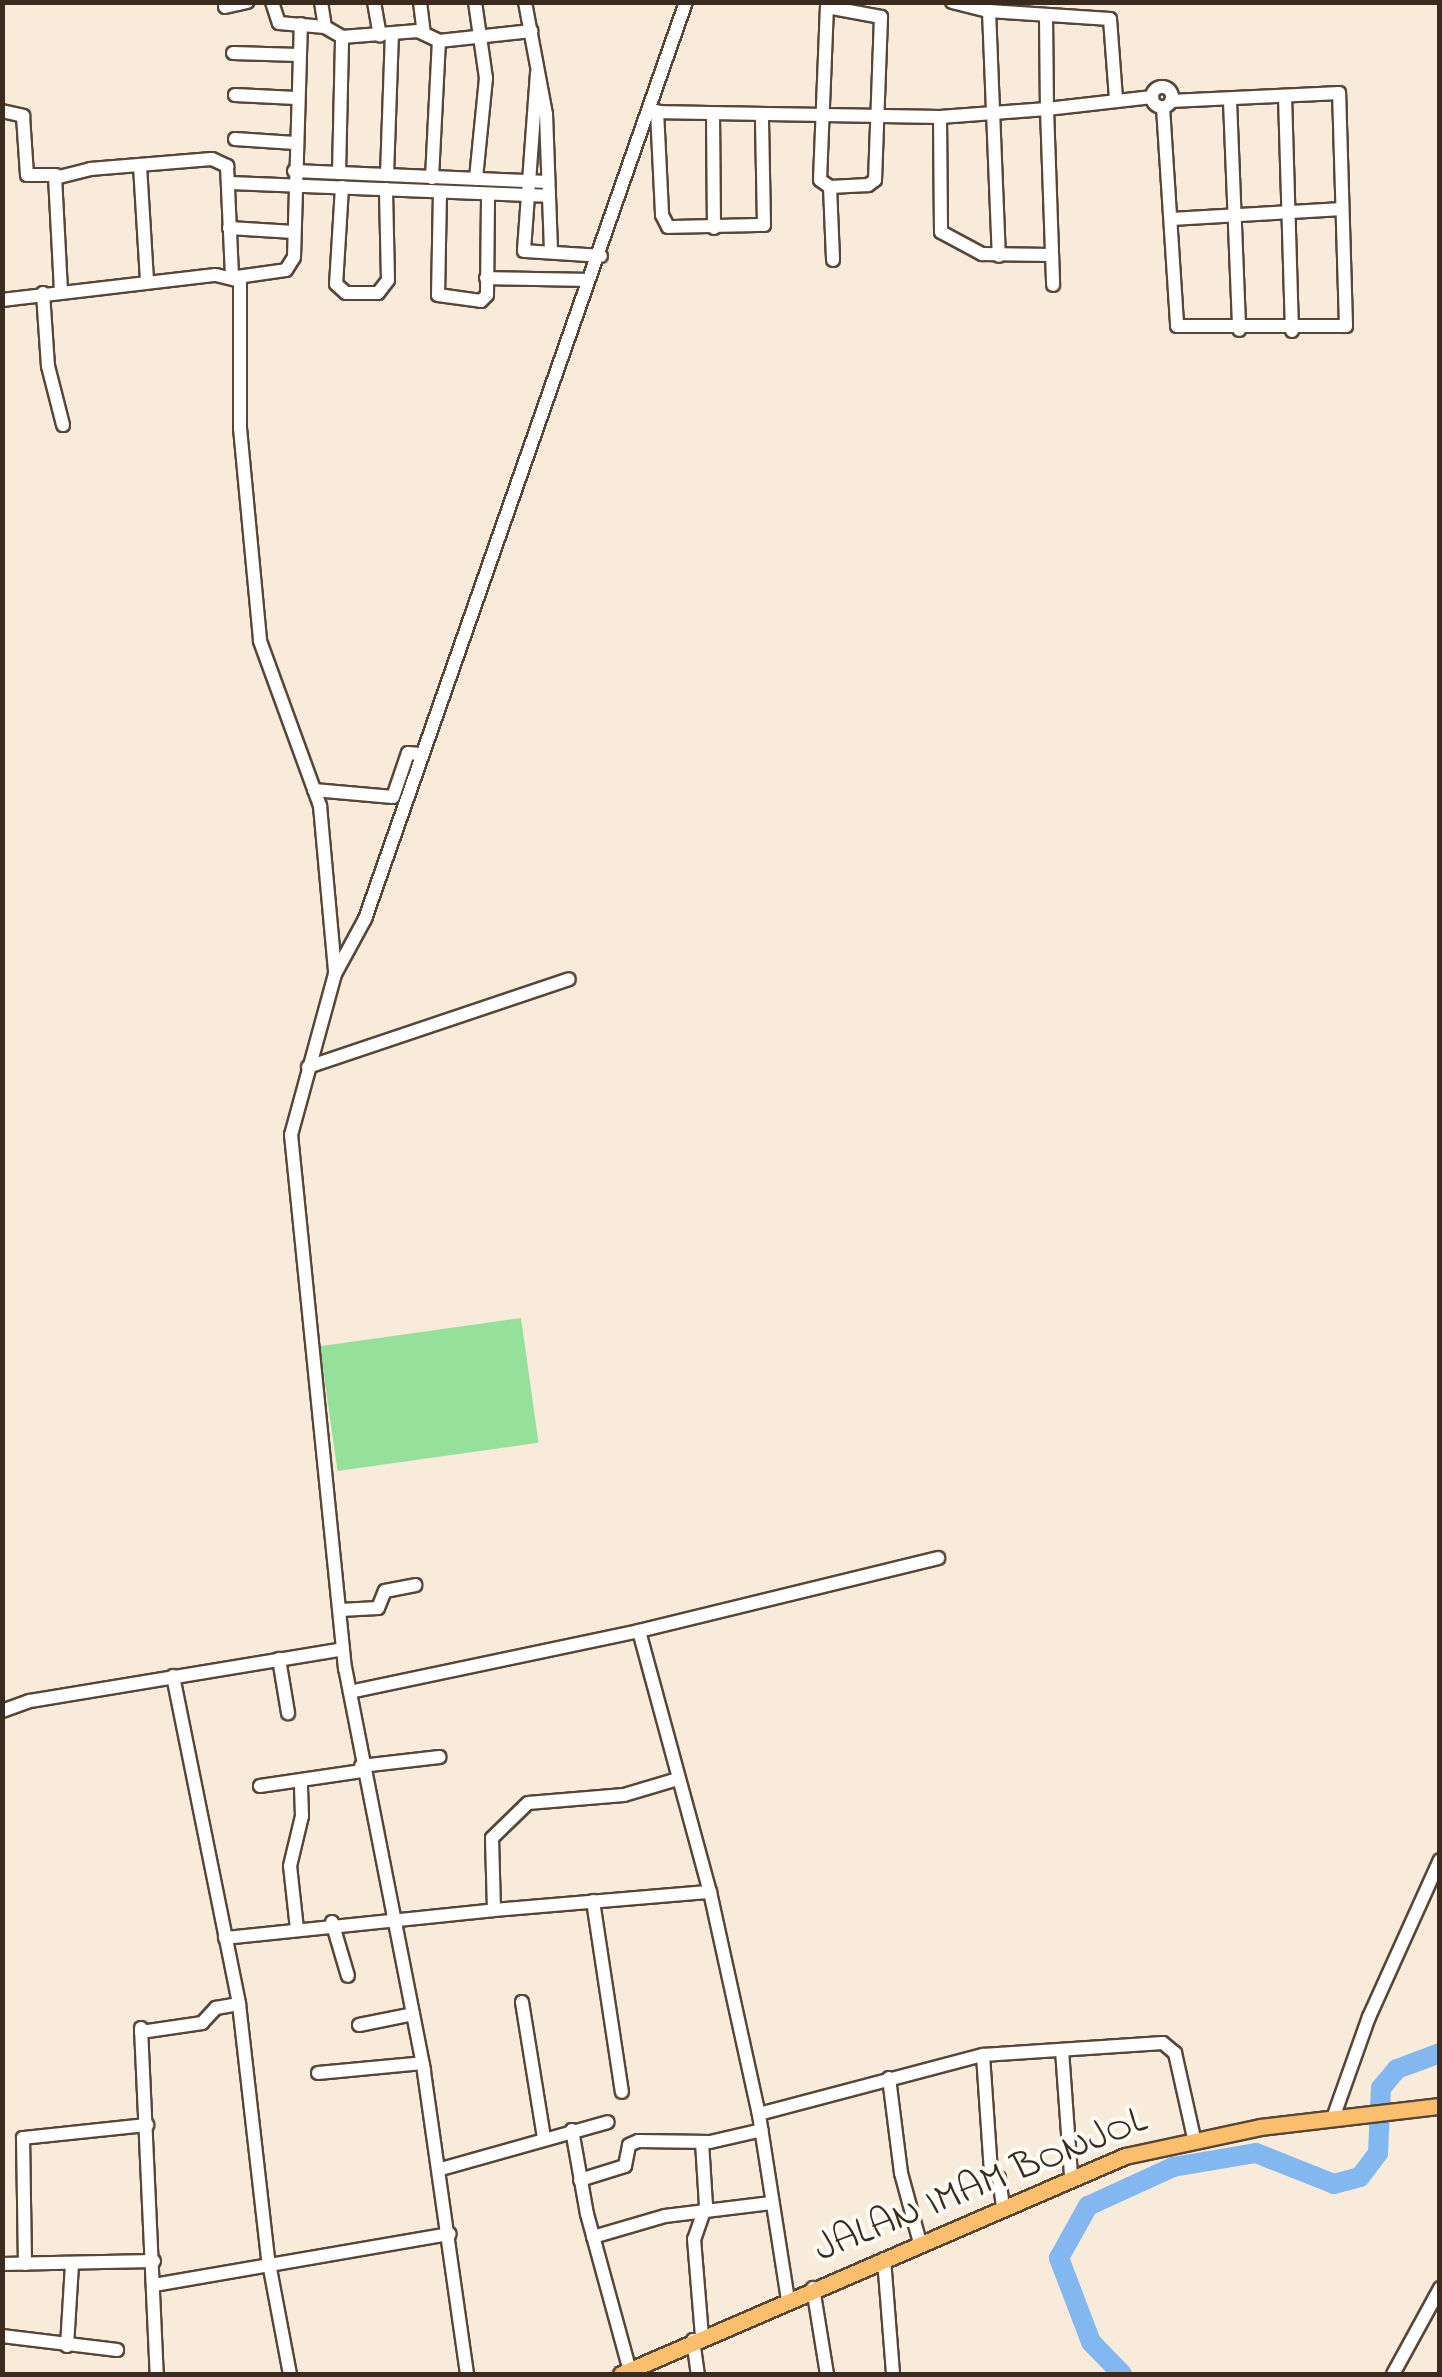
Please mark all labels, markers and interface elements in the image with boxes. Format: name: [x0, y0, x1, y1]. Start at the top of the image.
street label: JALAN IMAM BONJOL: [808, 2097, 1154, 2275]

